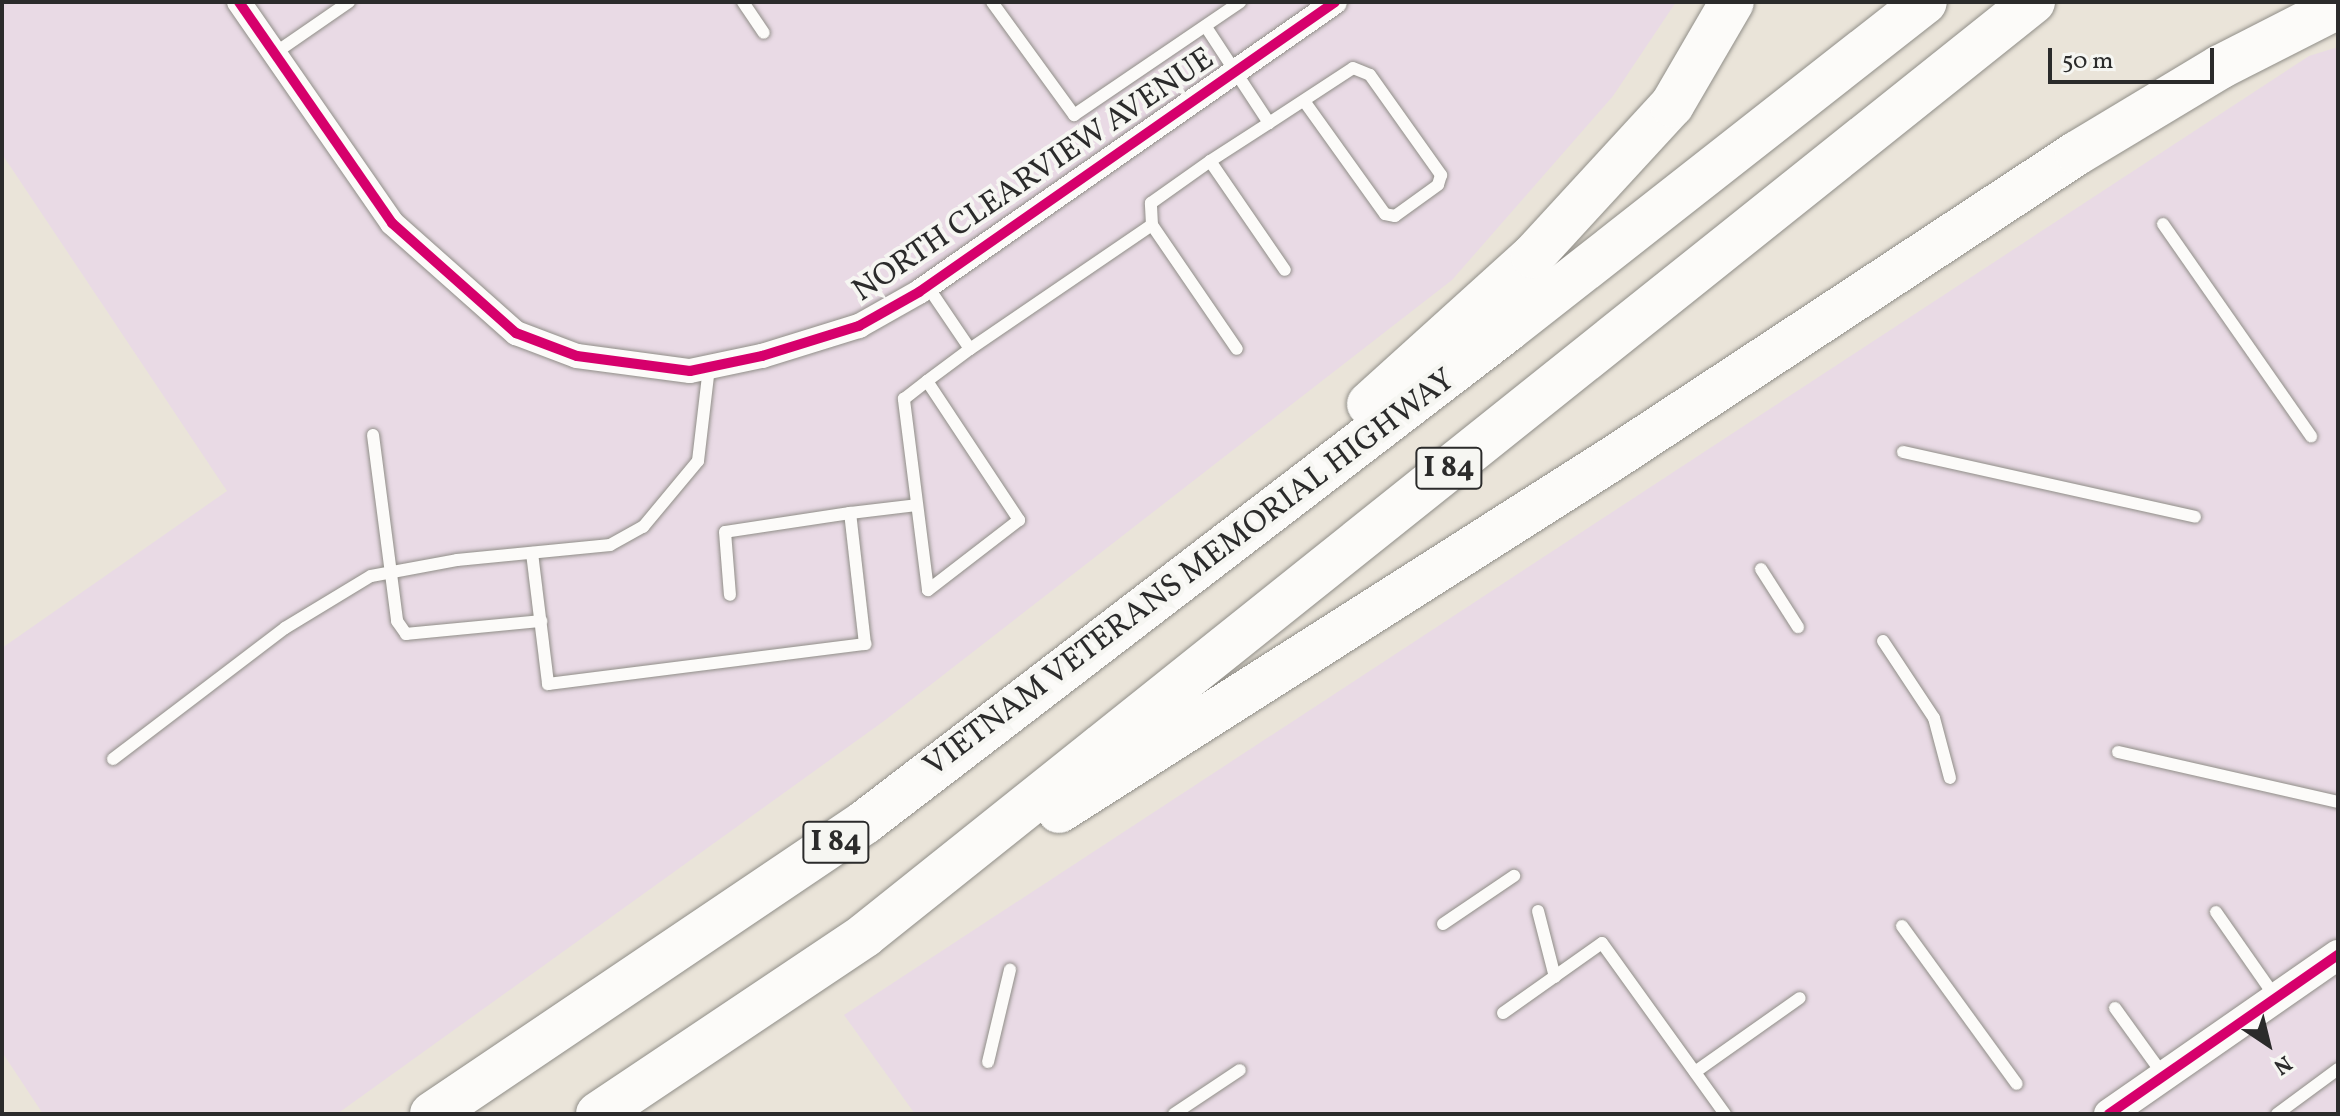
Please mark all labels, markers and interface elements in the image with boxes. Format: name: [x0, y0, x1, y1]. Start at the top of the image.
scale bar: [2052, 32, 2218, 82]
street label: NORTH CLEARVIEW AVENUE: [846, 40, 1222, 312]
text: 50 m: [2062, 45, 2114, 79]
street label: VIETNAM VETERANS MEMORIAL HIGHWAY: [917, 361, 1463, 787]
road number: I 84: [1415, 442, 1483, 494]
road number: I 84: [802, 816, 870, 868]
north arrow: [2228, 1004, 2308, 1084]
text: N: [2267, 1047, 2297, 1081]

